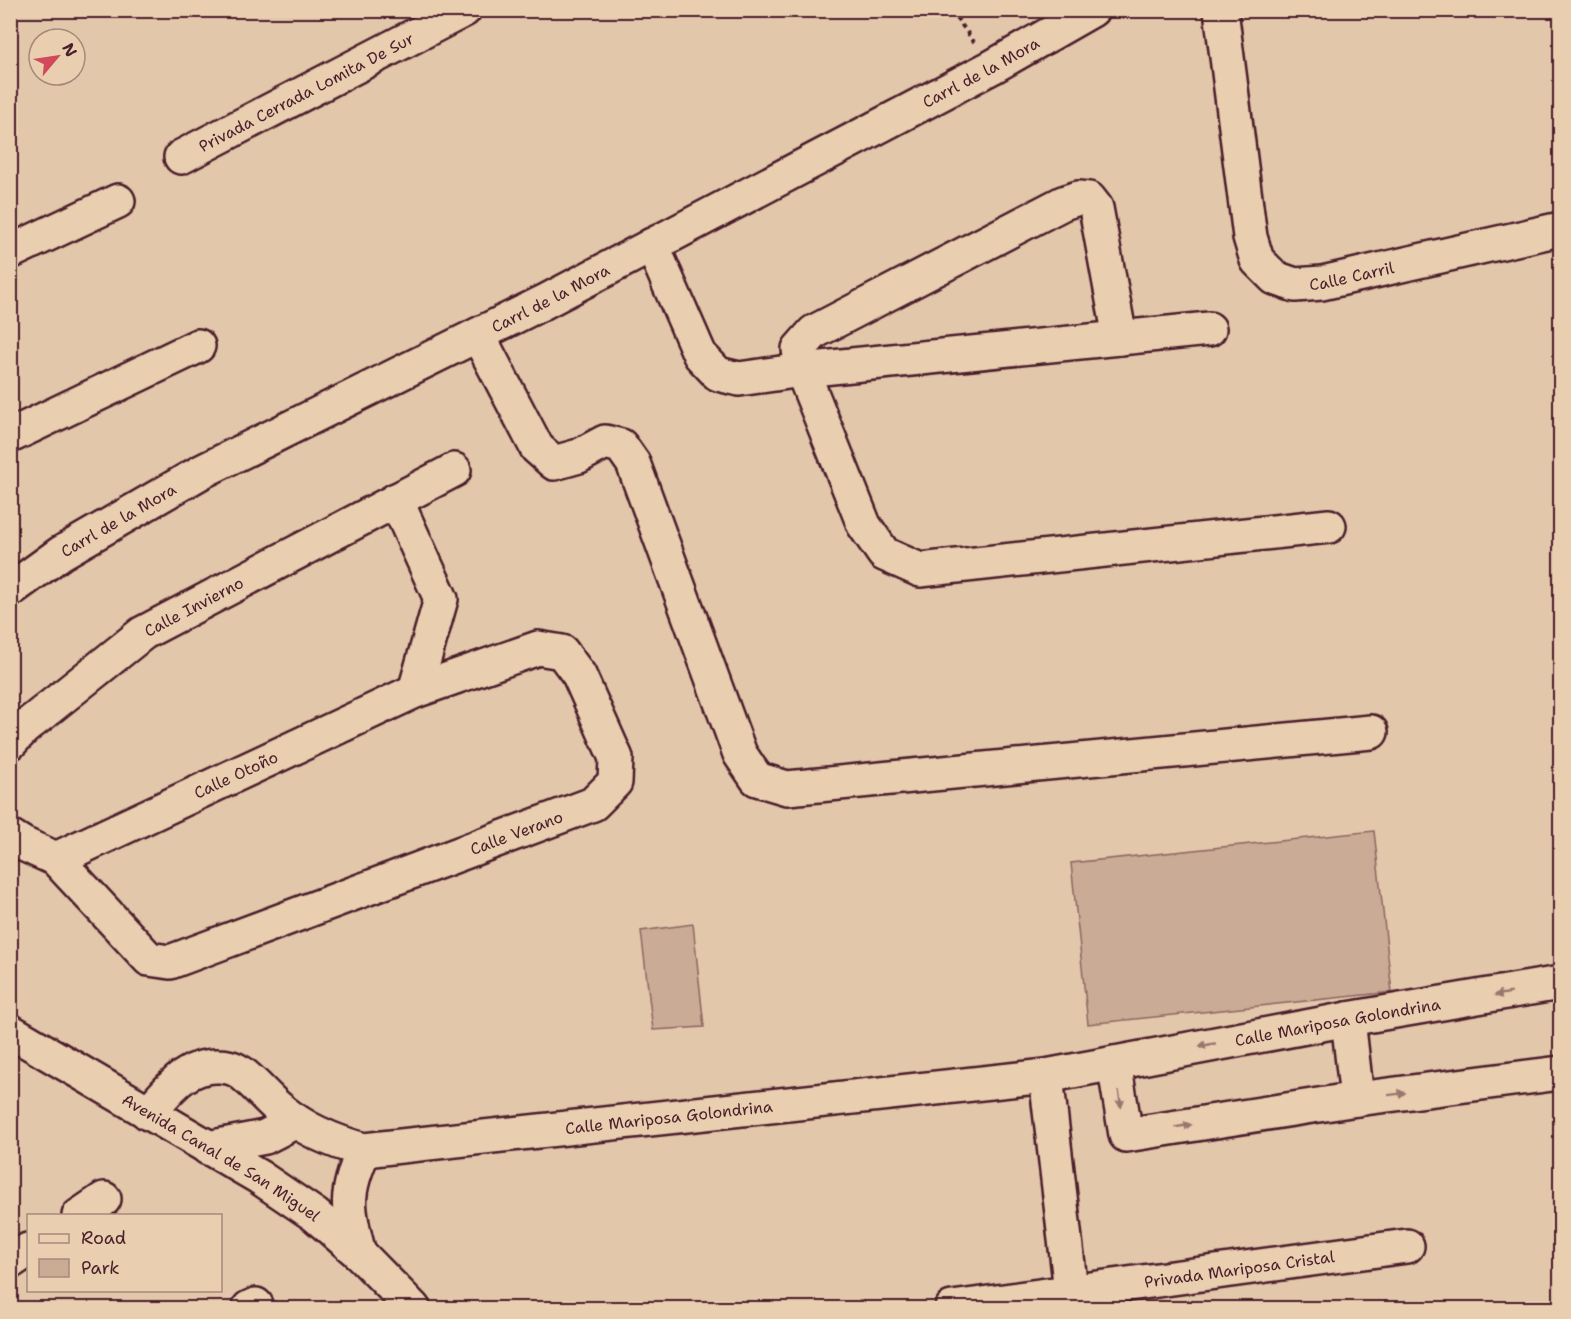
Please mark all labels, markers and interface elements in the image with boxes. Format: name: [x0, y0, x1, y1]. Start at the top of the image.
north arrow: [27, 27, 87, 87]
street label: Privada Cerrada Lomita De Sur: [195, 27, 417, 157]
street label: Carrl de la Mora: [919, 32, 1043, 112]
text: N: [57, 39, 82, 61]
street label: Calle Carril: [1309, 256, 1396, 294]
street label: Carrl de la Mora: [488, 259, 613, 337]
street label: Carrl de la Mora: [57, 478, 180, 562]
street label: Calle Invierno: [140, 572, 247, 641]
street label: Calle Otoño: [191, 746, 281, 804]
street label: Calle Verano: [467, 806, 566, 860]
one-way arrow: [1493, 990, 1512, 999]
street label: Calle Mariposa Golondrina: [1233, 993, 1442, 1051]
one-way arrow: [1198, 1041, 1217, 1050]
street label: Avenida Canal de San Miguel: [118, 1089, 325, 1226]
one-way arrow: [1115, 1090, 1124, 1109]
one-way arrow: [1388, 1090, 1407, 1099]
street label: Calle Mariposa Golondrina: [564, 1095, 774, 1139]
one-way arrow: [1174, 1121, 1193, 1130]
legend: [27, 1214, 222, 1292]
text: Road: [81, 1226, 126, 1250]
street label: Privada Mariposa Cristal: [1143, 1245, 1336, 1292]
text: Park: [81, 1256, 120, 1280]

